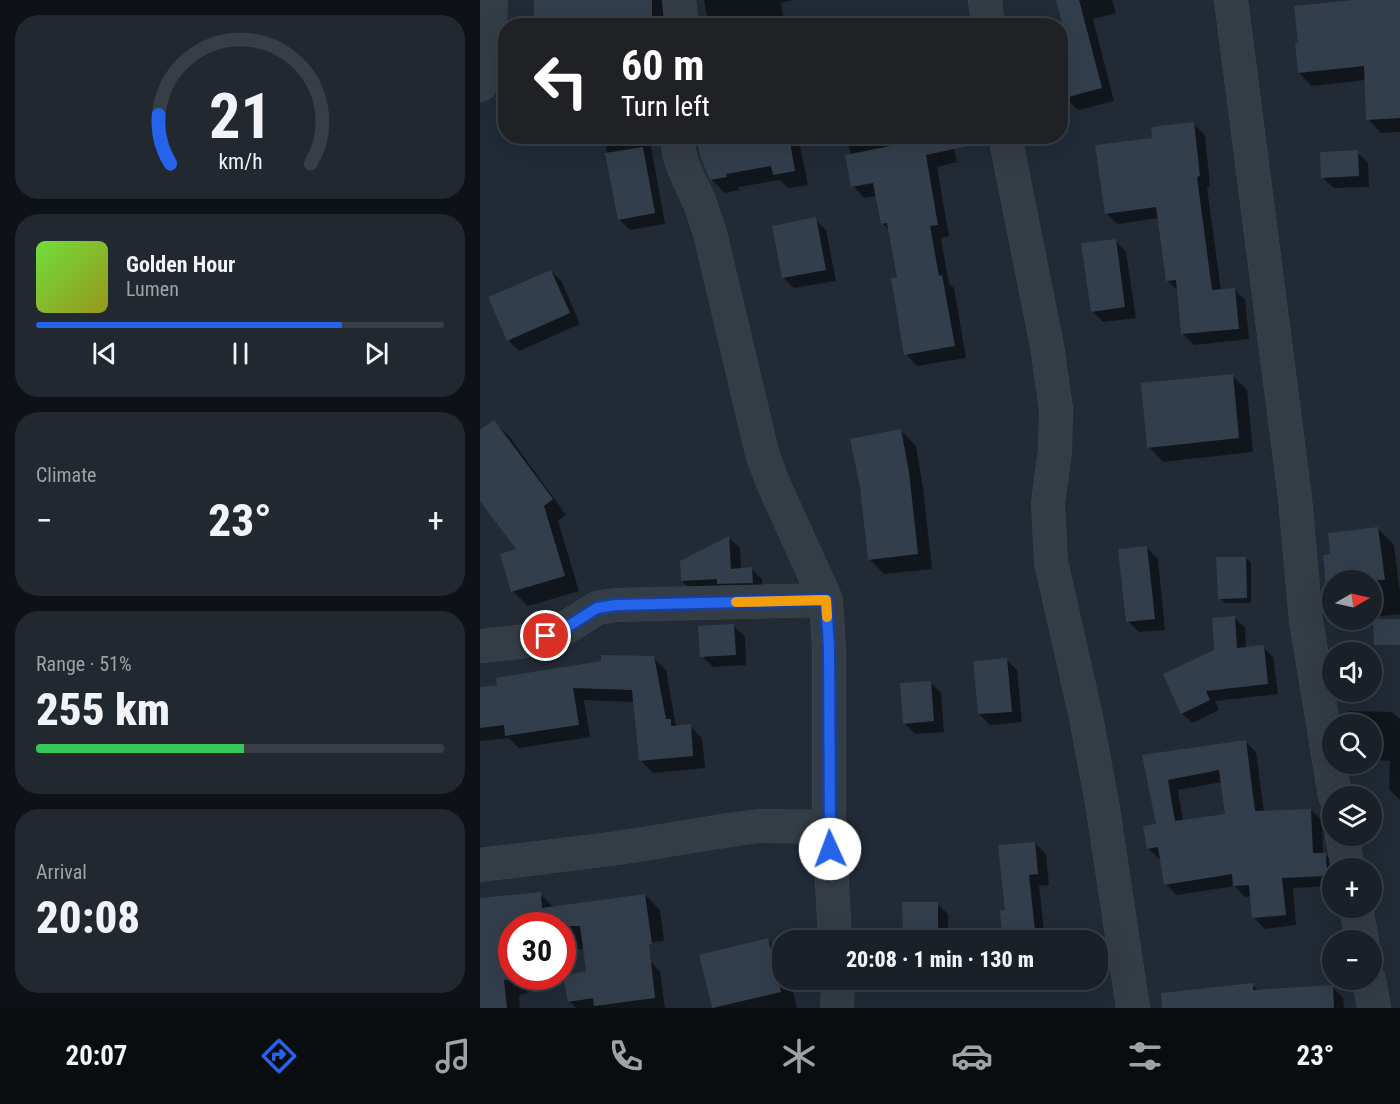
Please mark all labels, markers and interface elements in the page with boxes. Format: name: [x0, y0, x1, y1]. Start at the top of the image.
text: 60 m: [621, 41, 704, 90]
icon: left: [522, 42, 600, 120]
text: 21: [208, 80, 272, 153]
text: Turn left: [621, 91, 710, 123]
text: km/h: [218, 149, 262, 174]
text: Golden Hour: [126, 252, 235, 277]
text: Lumen: [126, 277, 179, 301]
icon: previous: [88, 337, 121, 370]
icon: pause: [224, 337, 257, 370]
icon: next: [360, 337, 393, 370]
text: Climate: [36, 463, 96, 487]
text: 23°: [208, 494, 272, 547]
text: −: [36, 501, 53, 540]
text: +: [428, 501, 444, 540]
north arrow: [1322, 570, 1382, 630]
map controls: [1322, 570, 1382, 990]
pin: [520, 610, 571, 661]
icon: arrive: [529, 619, 562, 652]
button: sound: [1322, 642, 1382, 702]
text: Range · 51%: [36, 652, 132, 676]
text: 255 km: [36, 683, 170, 736]
button: search: [1322, 714, 1382, 774]
button: layers: [1322, 786, 1382, 846]
position arrow: [798, 817, 862, 881]
button: +: [1322, 858, 1382, 918]
text: Arrival: [36, 860, 87, 884]
text: 20:08: [36, 891, 140, 944]
speed limit sign: 30: [498, 912, 576, 990]
button: −: [1322, 930, 1382, 990]
text: 20:08 · 1 min · 130 m: [846, 947, 1034, 972]
icon: directions: [258, 1035, 300, 1077]
icon: music: [432, 1035, 474, 1077]
icon: phone: [605, 1035, 647, 1077]
icon: climate: [778, 1035, 820, 1077]
icon: car: [951, 1035, 993, 1077]
icon: filters: [1124, 1035, 1166, 1077]
text: 20:07: [66, 1040, 127, 1072]
text: 23°: [1297, 1040, 1334, 1072]

